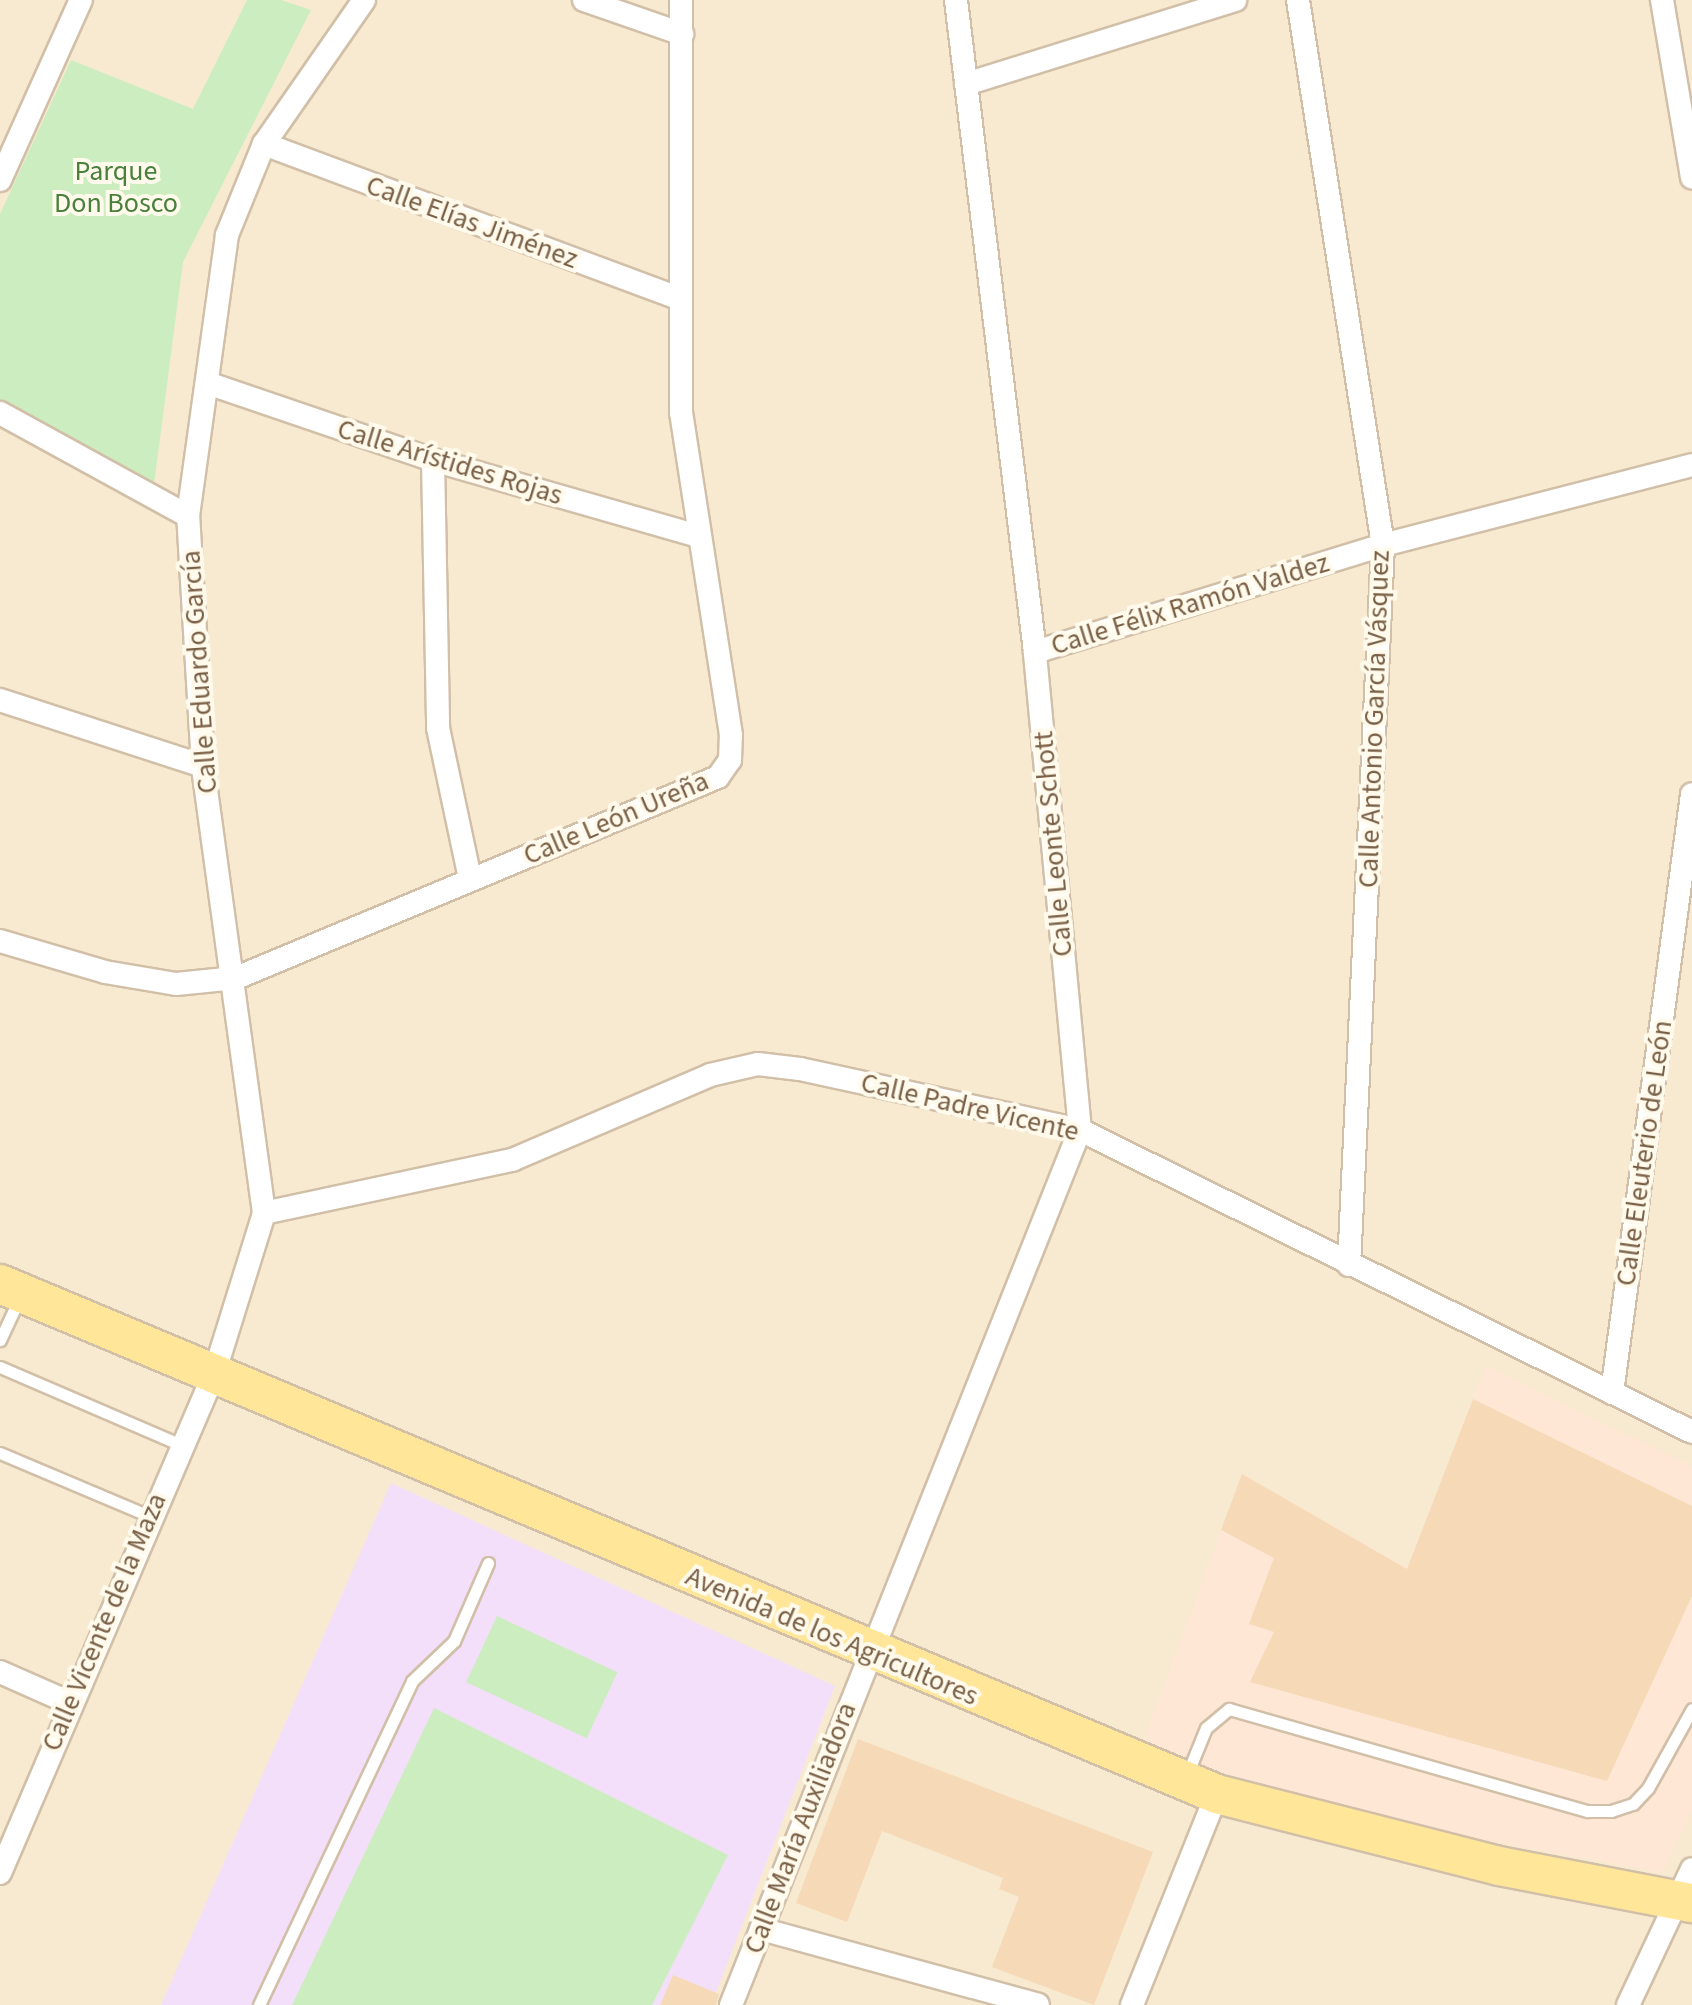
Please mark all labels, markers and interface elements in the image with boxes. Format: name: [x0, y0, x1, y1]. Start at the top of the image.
park label: Parque Don Bosco: [54, 154, 178, 220]
street label: Calle Elías Jiménez: [362, 168, 582, 276]
street label: Calle Arístides Rojas: [333, 412, 567, 512]
street label: Calle Félix Ramón Valdez: [1047, 546, 1333, 662]
street label: Calle Eduardo García: [174, 549, 224, 795]
street label: Calle Antonio García Vásquez: [1351, 550, 1397, 888]
street label: Calle Leonte Schott: [1026, 730, 1080, 958]
street label: Calle León Ureña: [518, 764, 714, 872]
street label: Calle Eleuterio de León: [1609, 1018, 1679, 1288]
street label: Calle Padre Vicente: [858, 1066, 1082, 1148]
street label: Calle Vicente de la Maza: [34, 1488, 174, 1756]
street label: Avenida de los Agricultores: [681, 1559, 983, 1713]
street label: Calle María Auxiliadora: [737, 1698, 863, 1958]

